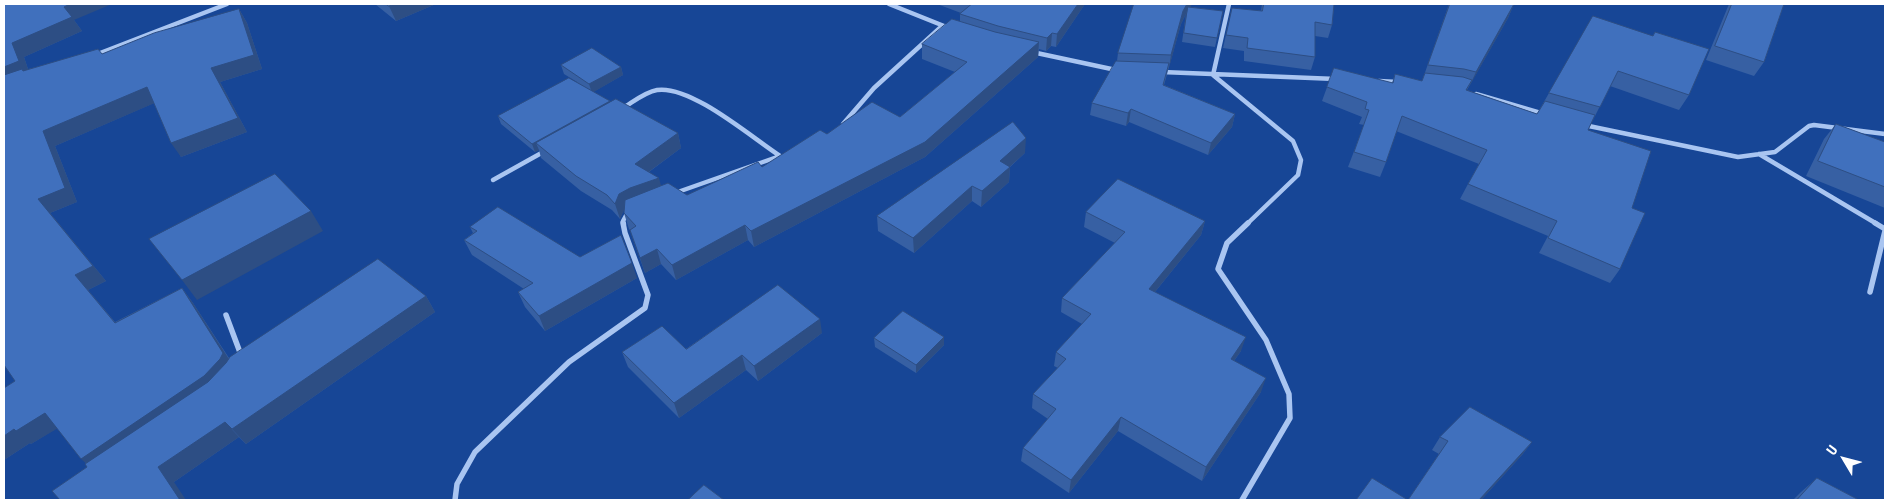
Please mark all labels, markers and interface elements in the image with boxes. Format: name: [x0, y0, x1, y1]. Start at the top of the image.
north arrow: [1819, 434, 1869, 484]
text: U: [1823, 442, 1841, 458]

